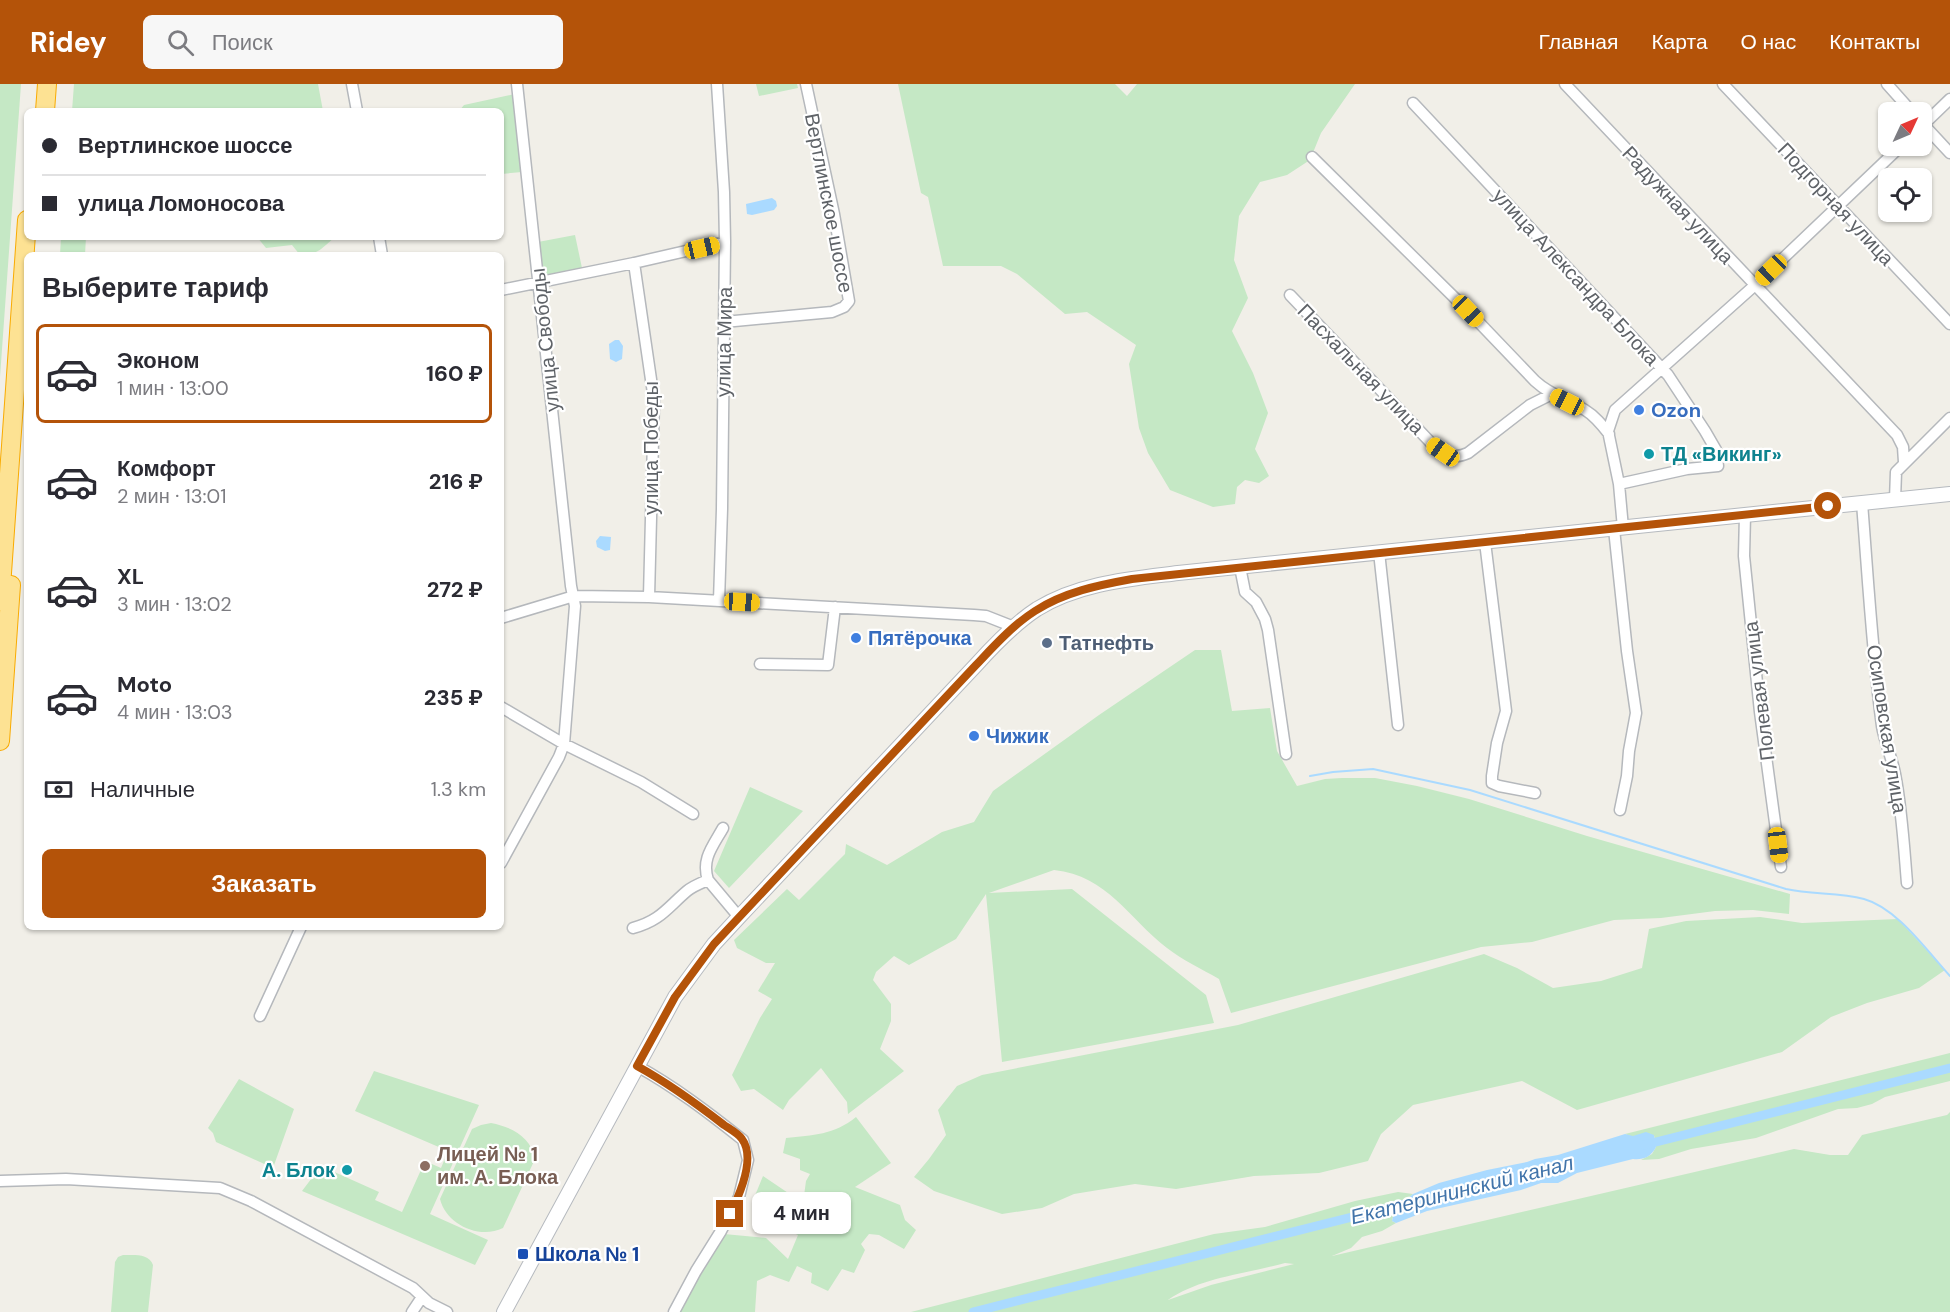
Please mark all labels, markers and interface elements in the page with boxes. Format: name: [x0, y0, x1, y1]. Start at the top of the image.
search box: [143, 15, 563, 69]
text: Ridey: [30, 24, 107, 61]
icon: search: [164, 26, 197, 59]
text: Поиск: [212, 28, 273, 57]
text: Главная: [1538, 28, 1618, 56]
text: Карта: [1651, 28, 1708, 56]
text: О нас: [1741, 28, 1796, 56]
text: Контакты: [1829, 28, 1920, 56]
north arrow: [1878, 102, 1932, 156]
map controls: [1878, 102, 1932, 222]
street label: Вертлинское шоссе: [799, 111, 859, 295]
text: Вертлинское шоссе: [78, 131, 293, 160]
street label: Подгорная улица: [1772, 137, 1900, 272]
street label: Радужная улица: [1617, 140, 1740, 270]
button: locate: [1878, 168, 1932, 222]
street label: улица Александра Блока: [1487, 183, 1666, 372]
text: улица Ломоносова: [78, 189, 284, 218]
car: [682, 235, 722, 261]
car: [1752, 251, 1790, 289]
street label: улица Свободы: [525, 267, 565, 413]
text: Выберите тариф: [42, 270, 269, 305]
street label: улица Мира: [710, 286, 738, 397]
car: [1449, 292, 1487, 330]
street label: Пасхальная улица: [1292, 298, 1431, 440]
text: Эконом: [117, 346, 200, 375]
icon: car: [45, 347, 99, 401]
text: 160 ₽: [426, 359, 483, 388]
text: 1 мин · 13:00: [117, 375, 229, 401]
street label: улица Победы: [638, 381, 664, 515]
car: [1547, 386, 1587, 418]
place label: Ozon: [1651, 397, 1701, 423]
marker: Ozon: [1632, 403, 1646, 417]
car: [1423, 434, 1463, 470]
place label: ТД «Викинг»: [1661, 441, 1782, 467]
marker: ТД «Викинг»: [1642, 447, 1656, 461]
text: Комфорт: [117, 454, 216, 483]
icon: car: [45, 455, 99, 509]
text: 216 ₽: [429, 467, 483, 496]
text: 2 мин · 13:01: [117, 483, 226, 509]
route start: [1814, 492, 1841, 519]
text: XL: [117, 562, 144, 591]
icon: car: [45, 563, 99, 617]
text: 272 ₽: [427, 575, 483, 604]
text: 3 мин · 13:02: [117, 591, 232, 617]
car: [724, 592, 760, 612]
street label: Полевая улица: [1737, 619, 1780, 762]
place label: Пятёрочка: [868, 625, 973, 651]
place label: Татнефть: [1059, 630, 1154, 656]
marker: Пятёрочка: [849, 631, 863, 645]
marker: Татнефть: [1040, 636, 1054, 650]
street label: Осиповская улица: [1861, 643, 1913, 816]
text: Moto: [117, 670, 172, 699]
icon: car: [45, 671, 99, 725]
text: 235 ₽: [424, 683, 483, 712]
text: 4 мин · 13:03: [117, 699, 233, 725]
place label: Чижик: [986, 723, 1050, 749]
marker: Чижик: [967, 729, 981, 743]
icon: cash: [42, 773, 75, 806]
text: Наличные: [90, 775, 195, 804]
text: 1.3 km: [431, 776, 486, 802]
car: [1767, 826, 1789, 864]
button: Заказать: [42, 849, 486, 918]
place label: Лицей № 1 им. А. Блока: [437, 1141, 559, 1190]
water label: Екатерининский канал: [1347, 1149, 1577, 1231]
place label: А. Блок: [262, 1157, 336, 1183]
marker: Лицей № 1 им. А. Блока: [418, 1159, 432, 1173]
marker: А. Блок: [340, 1163, 354, 1177]
callout: 4 мин: [751, 1193, 850, 1235]
route end: [716, 1200, 743, 1227]
text: 4 мин: [773, 1200, 830, 1226]
place label: Школа № 1: [535, 1241, 639, 1267]
marker: Школа № 1: [516, 1247, 530, 1261]

